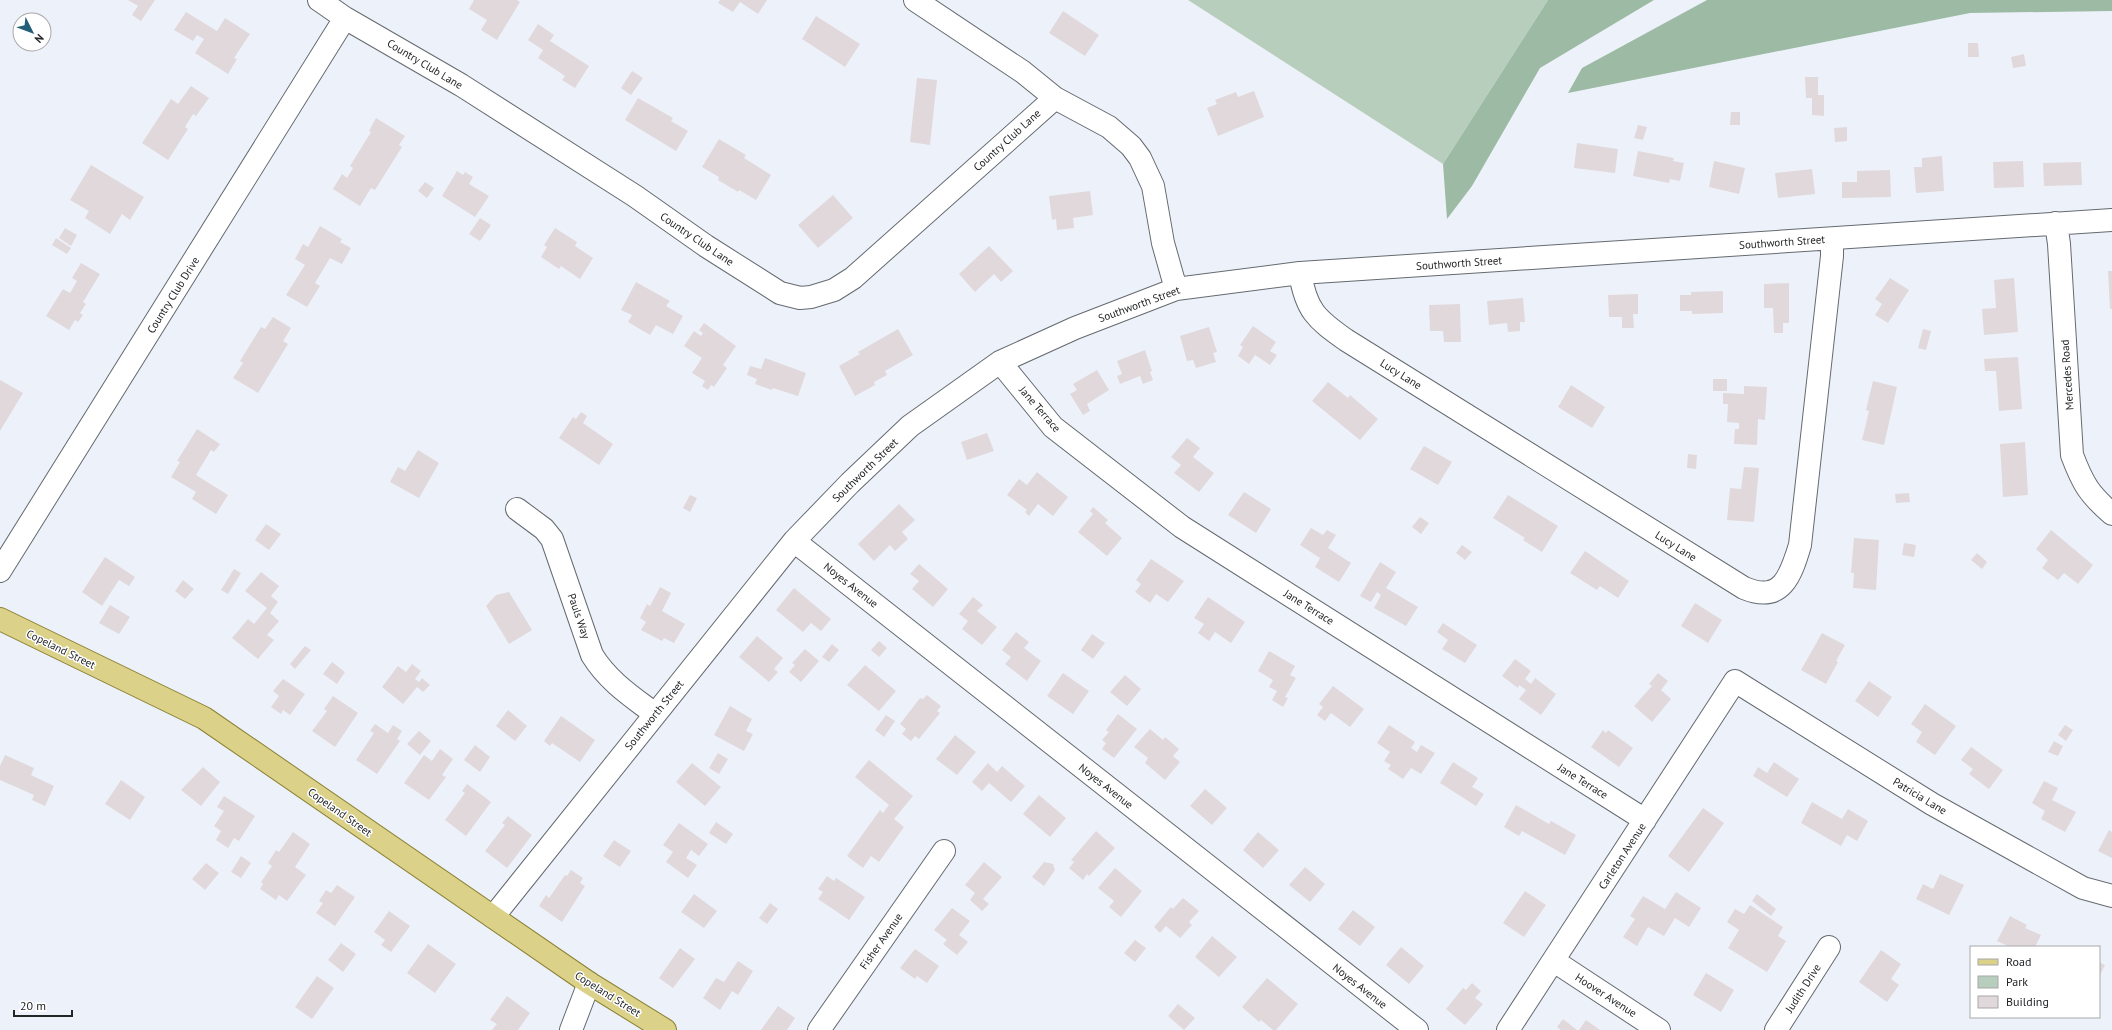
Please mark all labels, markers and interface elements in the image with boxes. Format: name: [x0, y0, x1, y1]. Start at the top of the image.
north arrow: [12, 12, 52, 52]
text: N: [32, 31, 47, 46]
street label: Country Club Lane: [385, 36, 466, 92]
street label: Country Club Lane: [970, 106, 1044, 174]
street label: Country Club Lane: [658, 209, 737, 269]
street label: Southworth Street: [1739, 232, 1826, 252]
street label: Southworth Street: [1416, 253, 1503, 273]
street label: Country Club Drive: [144, 254, 202, 336]
street label: Southworth Street: [1096, 283, 1182, 325]
street label: Mercedes Road: [2058, 339, 2076, 411]
street label: Lucy Lane: [1378, 356, 1425, 392]
street label: Jane Terrace: [1016, 382, 1064, 435]
street label: Southworth Street: [829, 435, 901, 505]
street label: Lucy Lane: [1653, 528, 1700, 564]
street label: Noyes Avenue: [821, 559, 881, 611]
street label: Jane Terrace: [1281, 586, 1337, 628]
street label: Pauls Way: [565, 592, 594, 641]
street label: Copeland Street: [24, 626, 98, 672]
street label: Southworth Street: [621, 677, 687, 753]
street label: Noyes Avenue: [1076, 760, 1136, 812]
street label: Jane Terrace: [1555, 760, 1611, 802]
street label: Patricia Lane: [1890, 774, 1950, 818]
street label: Copeland Street: [305, 785, 375, 839]
street label: Carleton Avenue: [1595, 820, 1649, 892]
street label: Fisher Avenue: [856, 910, 906, 972]
legend: [1970, 946, 2100, 1018]
text: Road: [2006, 954, 2031, 969]
street label: Noyes Avenue: [1330, 960, 1390, 1012]
street label: Judith Drive: [1782, 961, 1824, 1016]
street label: Copeland Street: [573, 968, 644, 1020]
street label: Hoover Avenue: [1573, 970, 1640, 1020]
text: Park: [2006, 974, 2028, 989]
scale bar: [14, 992, 72, 1018]
text: Building: [2006, 994, 2049, 1009]
text: 20 m: [20, 998, 46, 1013]

